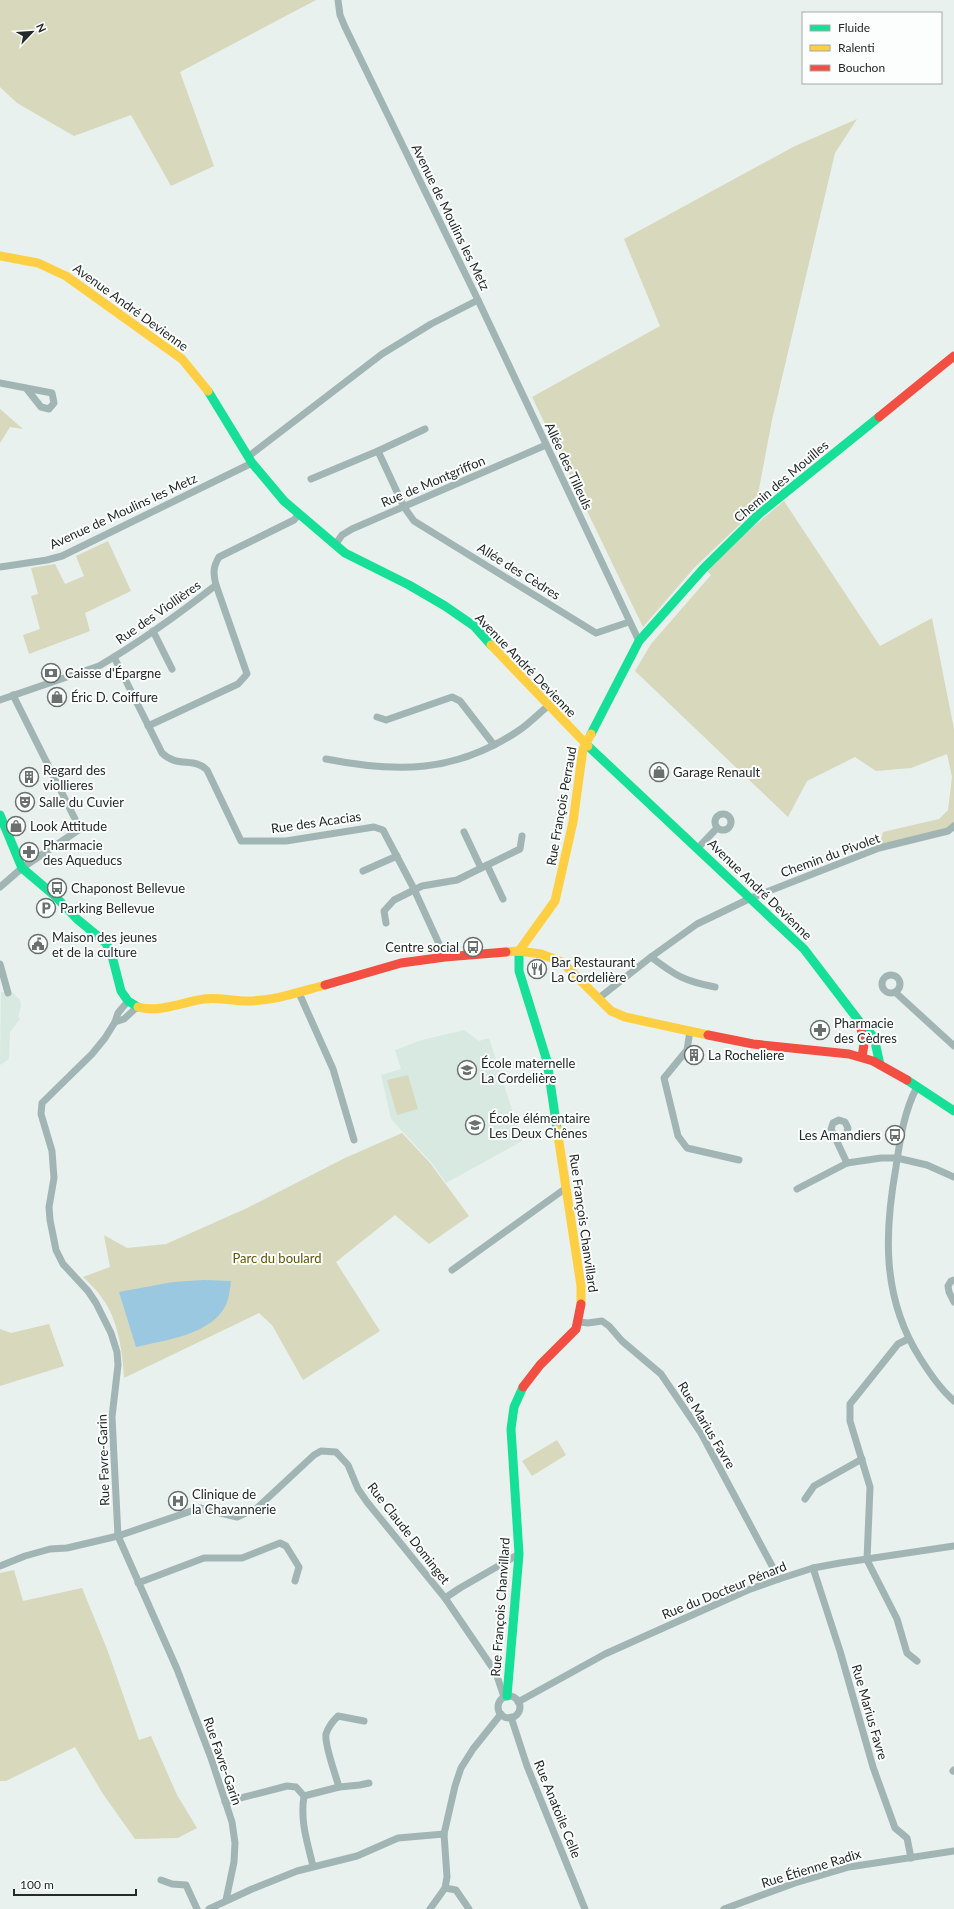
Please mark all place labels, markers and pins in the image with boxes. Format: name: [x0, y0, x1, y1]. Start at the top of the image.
bank icon: Caisse d'Épargne: [40, 662, 62, 684]
place label: Caisse d'Épargne: [65, 665, 161, 681]
shop icon: Éric D. Coiffure: [46, 686, 68, 708]
place label: Éric D. Coiffure: [71, 689, 158, 705]
shop icon: Garage Renault: [648, 761, 670, 783]
place label: Regard des viollieres: [43, 762, 106, 793]
place label: Garage Renault: [673, 764, 760, 780]
building icon: Regard des viollieres: [18, 766, 40, 788]
theatre icon: Salle du Cuvier: [14, 791, 36, 813]
place label: Salle du Cuvier: [39, 794, 124, 810]
shop icon: Look Attitude: [5, 815, 27, 837]
place label: Look Attitude: [30, 818, 107, 834]
place label: Pharmacie des Aqueducs: [43, 837, 122, 868]
pharmacy icon: Pharmacie des Aqueducs: [18, 841, 40, 863]
bus stop icon: Chaponost Bellevue: [46, 877, 68, 899]
place label: Chaponost Bellevue: [71, 880, 185, 896]
parking icon: Parking Bellevue: [35, 897, 57, 919]
place label: Parking Bellevue: [60, 900, 155, 916]
place label: Maison des jeunes et de la culture: [52, 929, 157, 960]
public building icon: Maison des jeunes et de la culture: [27, 933, 49, 955]
bus stop icon: Centre social: [462, 936, 484, 958]
place label: Centre social: [385, 939, 459, 955]
place label: Bar Restaurant La Cordelière: [551, 954, 635, 985]
restaurant icon: Bar Restaurant La Cordelière: [526, 958, 548, 980]
place label: Pharmacie des Cèdres: [834, 1015, 897, 1046]
pharmacy icon: Pharmacie des Cèdres: [809, 1019, 831, 1041]
building icon: La Rocheliere: [683, 1044, 705, 1066]
place label: La Rocheliere: [708, 1047, 784, 1063]
place label: École maternelle La Cordelière: [481, 1055, 575, 1086]
school or university icon: École maternelle La Cordelière: [456, 1059, 478, 1081]
place label: École élémentaire Les Deux Chênes: [489, 1110, 590, 1141]
school or university icon: École élémentaire Les Deux Chênes: [464, 1114, 486, 1136]
bus stop icon: Les Amandiers: [884, 1124, 906, 1146]
place label: Les Amandiers: [799, 1127, 881, 1143]
place label: Clinique de la Chavannerie: [192, 1486, 276, 1517]
hospital icon: Clinique de la Chavannerie: [167, 1490, 189, 1512]

